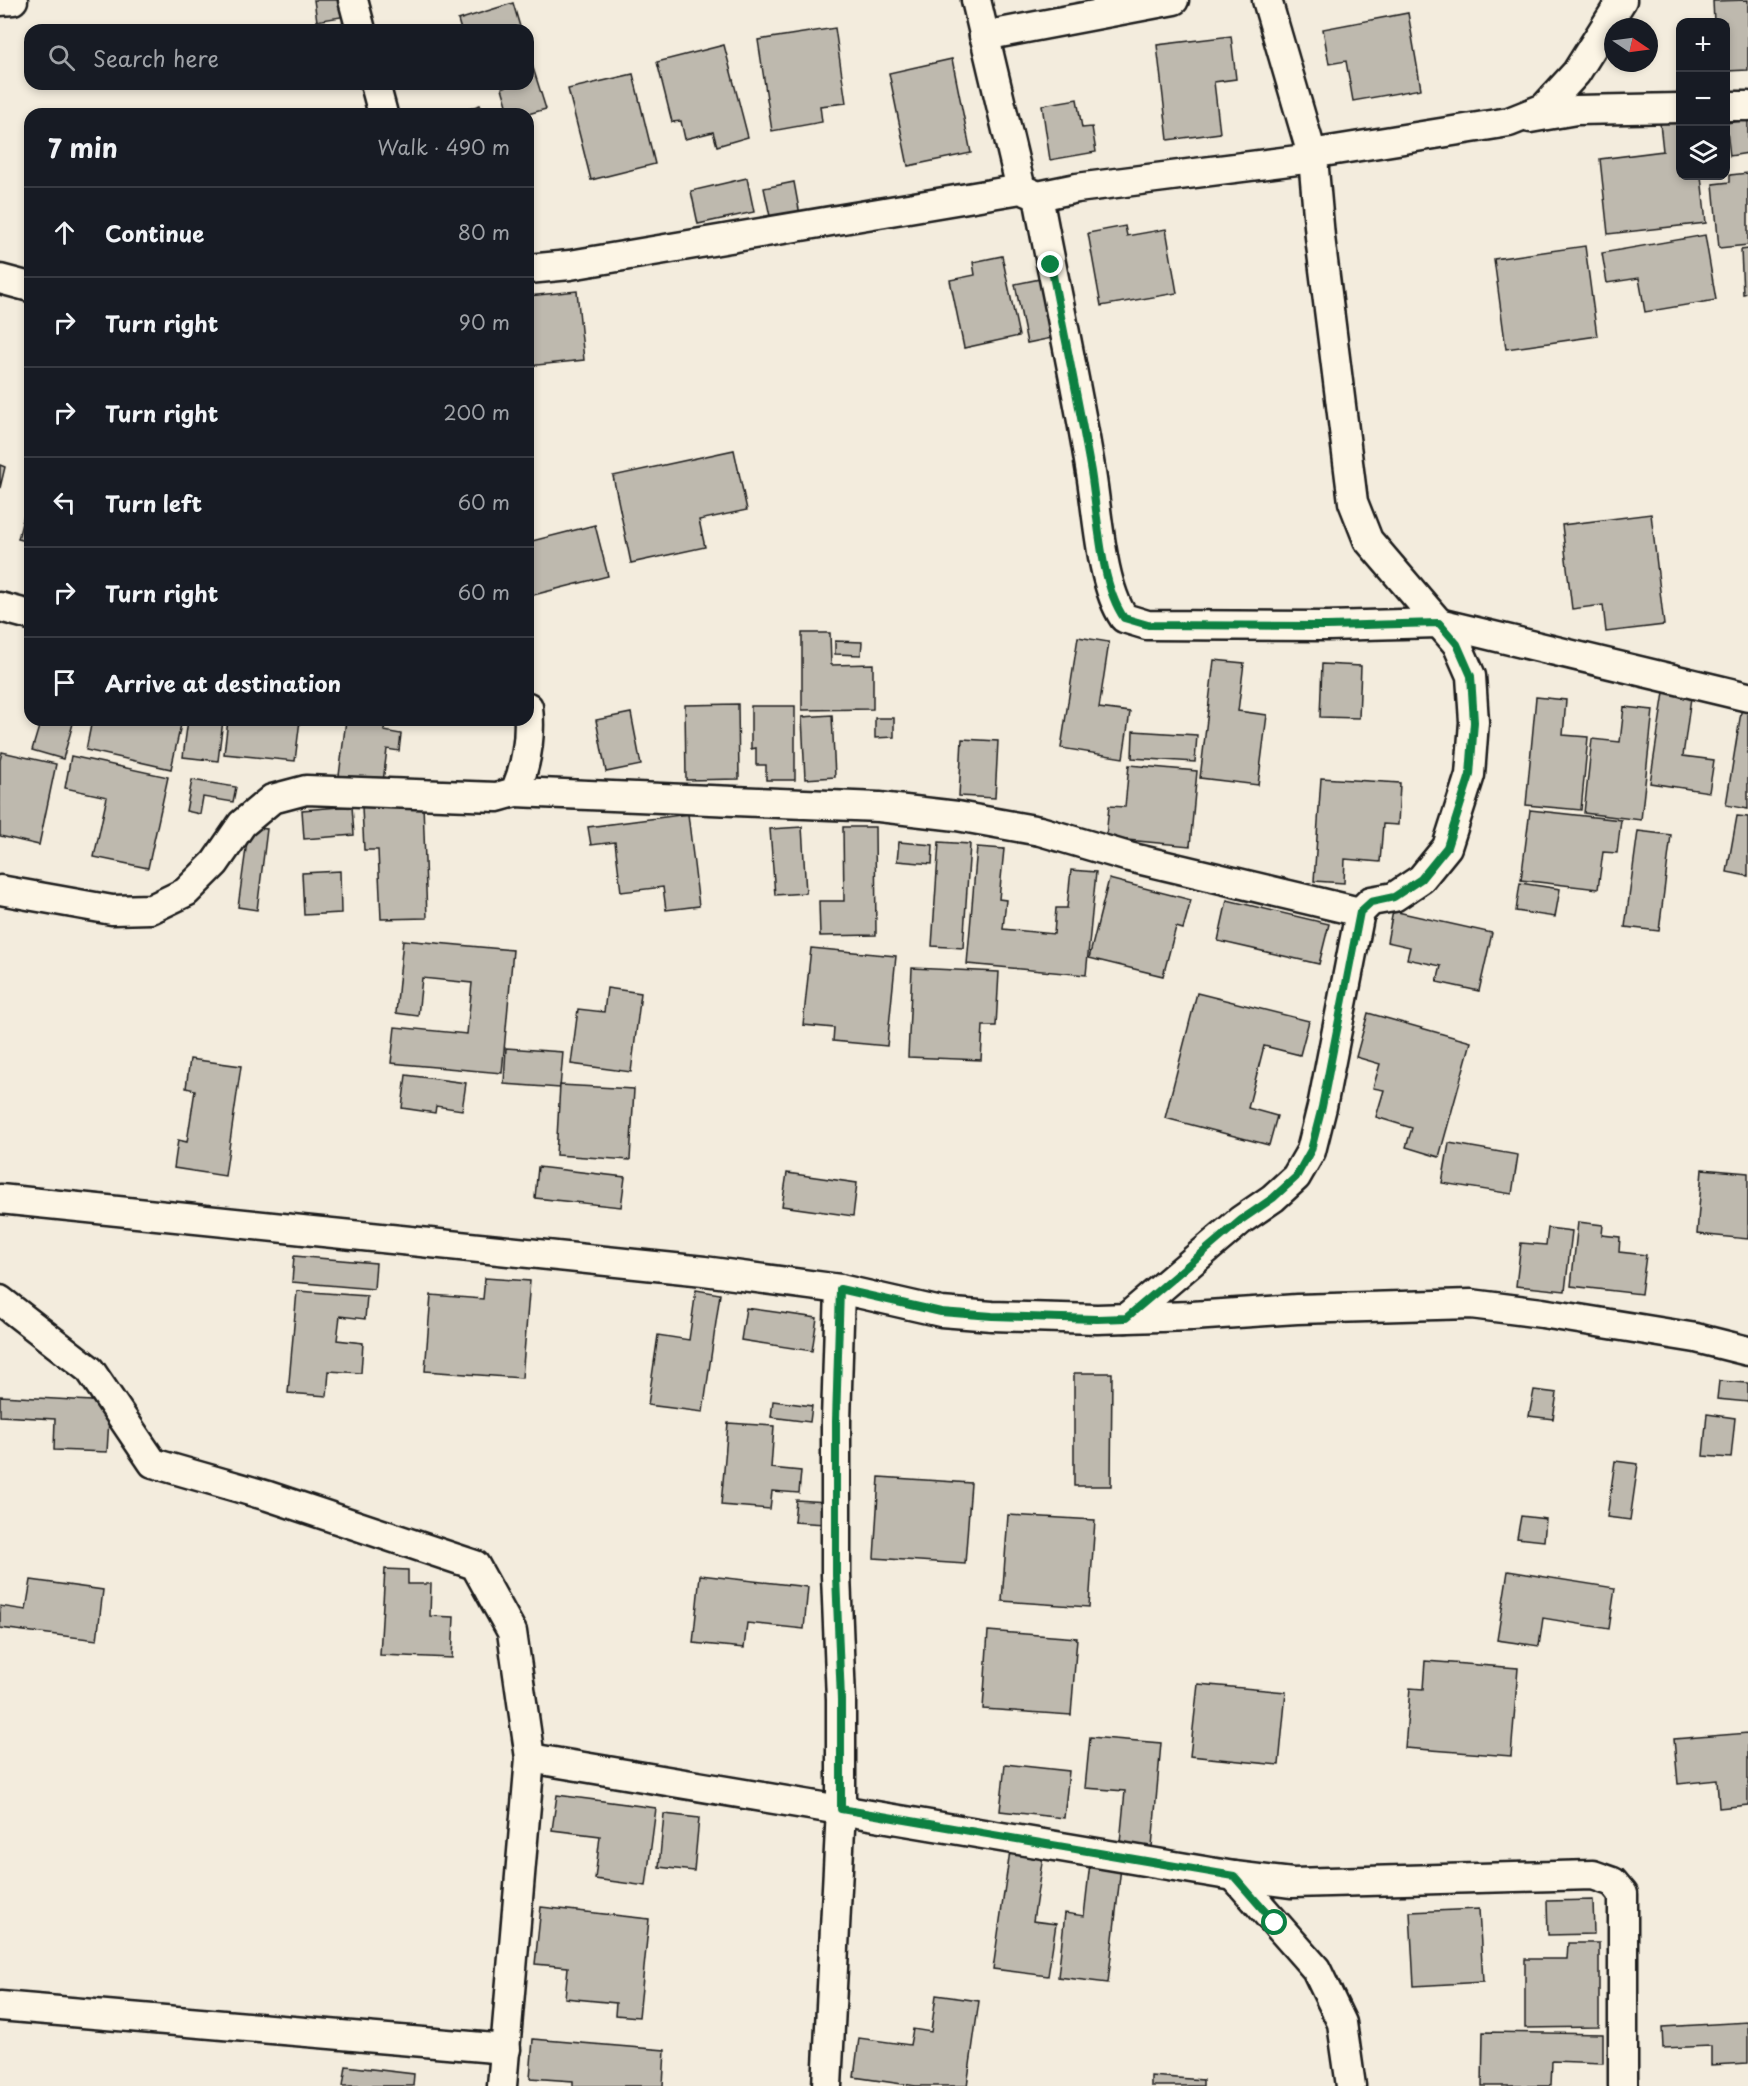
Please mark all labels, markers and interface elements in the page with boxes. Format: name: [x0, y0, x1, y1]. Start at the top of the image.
north arrow: [1604, 18, 1658, 72]
map controls: [1676, 18, 1730, 180]
button: +: [1676, 18, 1730, 72]
search box: [24, 24, 534, 90]
icon: search: [45, 41, 78, 74]
text: Search here: [93, 41, 219, 74]
button: −: [1676, 72, 1730, 126]
button: layers: [1676, 126, 1730, 180]
text: 7 min: [48, 128, 118, 167]
text: Walk · 490 m: [377, 132, 510, 162]
icon: ahead: [48, 216, 81, 249]
text: Continue: [105, 216, 204, 249]
text: 80 m: [458, 217, 510, 247]
route end: [1037, 251, 1063, 277]
icon: right: [48, 306, 81, 339]
text: Turn right: [105, 306, 218, 339]
text: 90 m: [459, 307, 510, 337]
icon: right: [48, 396, 81, 429]
text: Turn right: [105, 396, 218, 429]
text: 200 m: [443, 397, 510, 427]
icon: left: [48, 486, 81, 519]
text: Turn left: [105, 486, 202, 519]
text: 60 m: [458, 487, 510, 517]
icon: right: [48, 576, 81, 609]
text: Turn right: [105, 576, 218, 609]
text: 60 m: [458, 577, 510, 607]
icon: arrive: [48, 666, 81, 699]
text: Arrive at destination: [105, 666, 341, 699]
route start: [1261, 1909, 1287, 1935]

